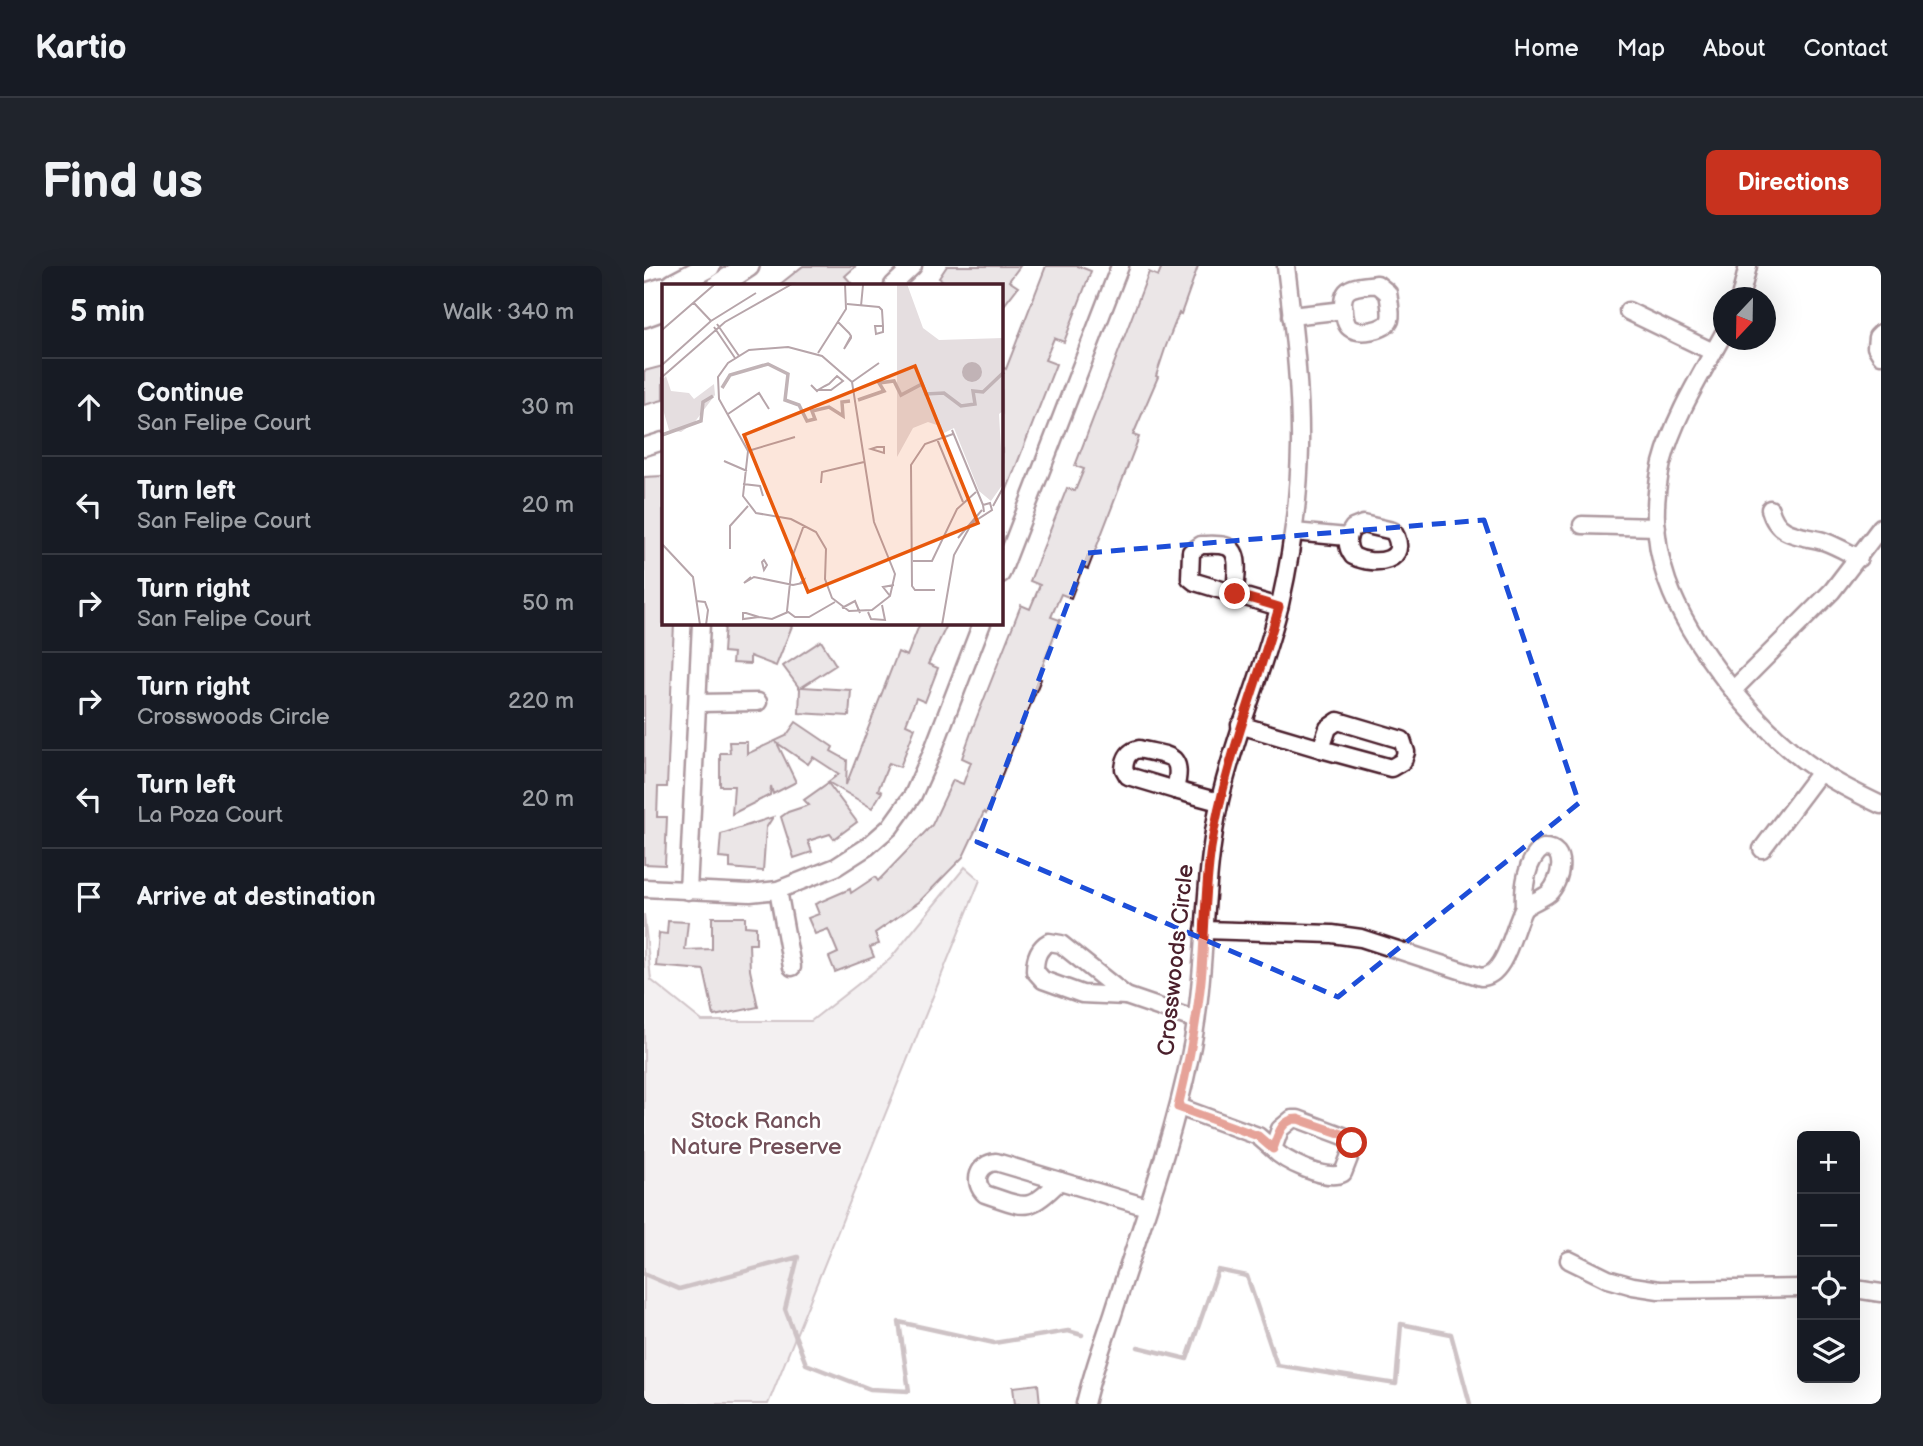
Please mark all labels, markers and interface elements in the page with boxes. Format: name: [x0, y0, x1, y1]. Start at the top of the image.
text: Kartio: [35, 28, 127, 68]
text: Home: [1514, 34, 1579, 63]
text: Map: [1617, 34, 1665, 63]
text: About: [1703, 34, 1765, 63]
text: Contact: [1803, 34, 1888, 63]
button: Directions: [1706, 150, 1881, 215]
text: Find us: [42, 153, 203, 212]
inset map: [662, 284, 1003, 625]
north arrow: [1713, 287, 1776, 350]
text: 5 min: [70, 294, 145, 330]
text: Walk · 340 m: [443, 298, 574, 326]
text: Continue: [137, 378, 244, 409]
icon: ahead: [70, 388, 108, 426]
text: 30 m: [521, 393, 574, 421]
text: San Felipe Court: [137, 409, 311, 437]
text: Turn left: [137, 476, 236, 507]
icon: left: [70, 486, 108, 524]
text: 20 m: [522, 491, 574, 519]
text: San Felipe Court: [137, 507, 311, 535]
text: Turn right: [137, 574, 250, 605]
route end: [1219, 578, 1250, 609]
icon: right: [70, 584, 108, 622]
text: 50 m: [522, 589, 574, 617]
text: San Felipe Court: [137, 605, 311, 633]
text: Turn right: [137, 672, 250, 703]
icon: right: [70, 682, 108, 720]
text: 220 m: [508, 687, 574, 715]
text: Crosswoods Circle: [137, 703, 330, 731]
text: Turn left: [137, 770, 236, 801]
icon: left: [70, 780, 108, 818]
text: 20 m: [522, 785, 574, 813]
text: La Poza Court: [137, 801, 283, 829]
street label: Crosswoods Circle: [1152, 863, 1200, 1057]
icon: arrive: [70, 878, 108, 916]
text: Arrive at destination: [137, 882, 376, 913]
park label: Stock Ranch Nature Preserve: [670, 1107, 842, 1161]
route start: [1336, 1127, 1367, 1158]
map controls: [1797, 1131, 1860, 1383]
button: +: [1797, 1131, 1860, 1194]
button: −: [1797, 1194, 1860, 1257]
button: locate: [1797, 1257, 1860, 1320]
button: layers: [1797, 1320, 1860, 1383]

